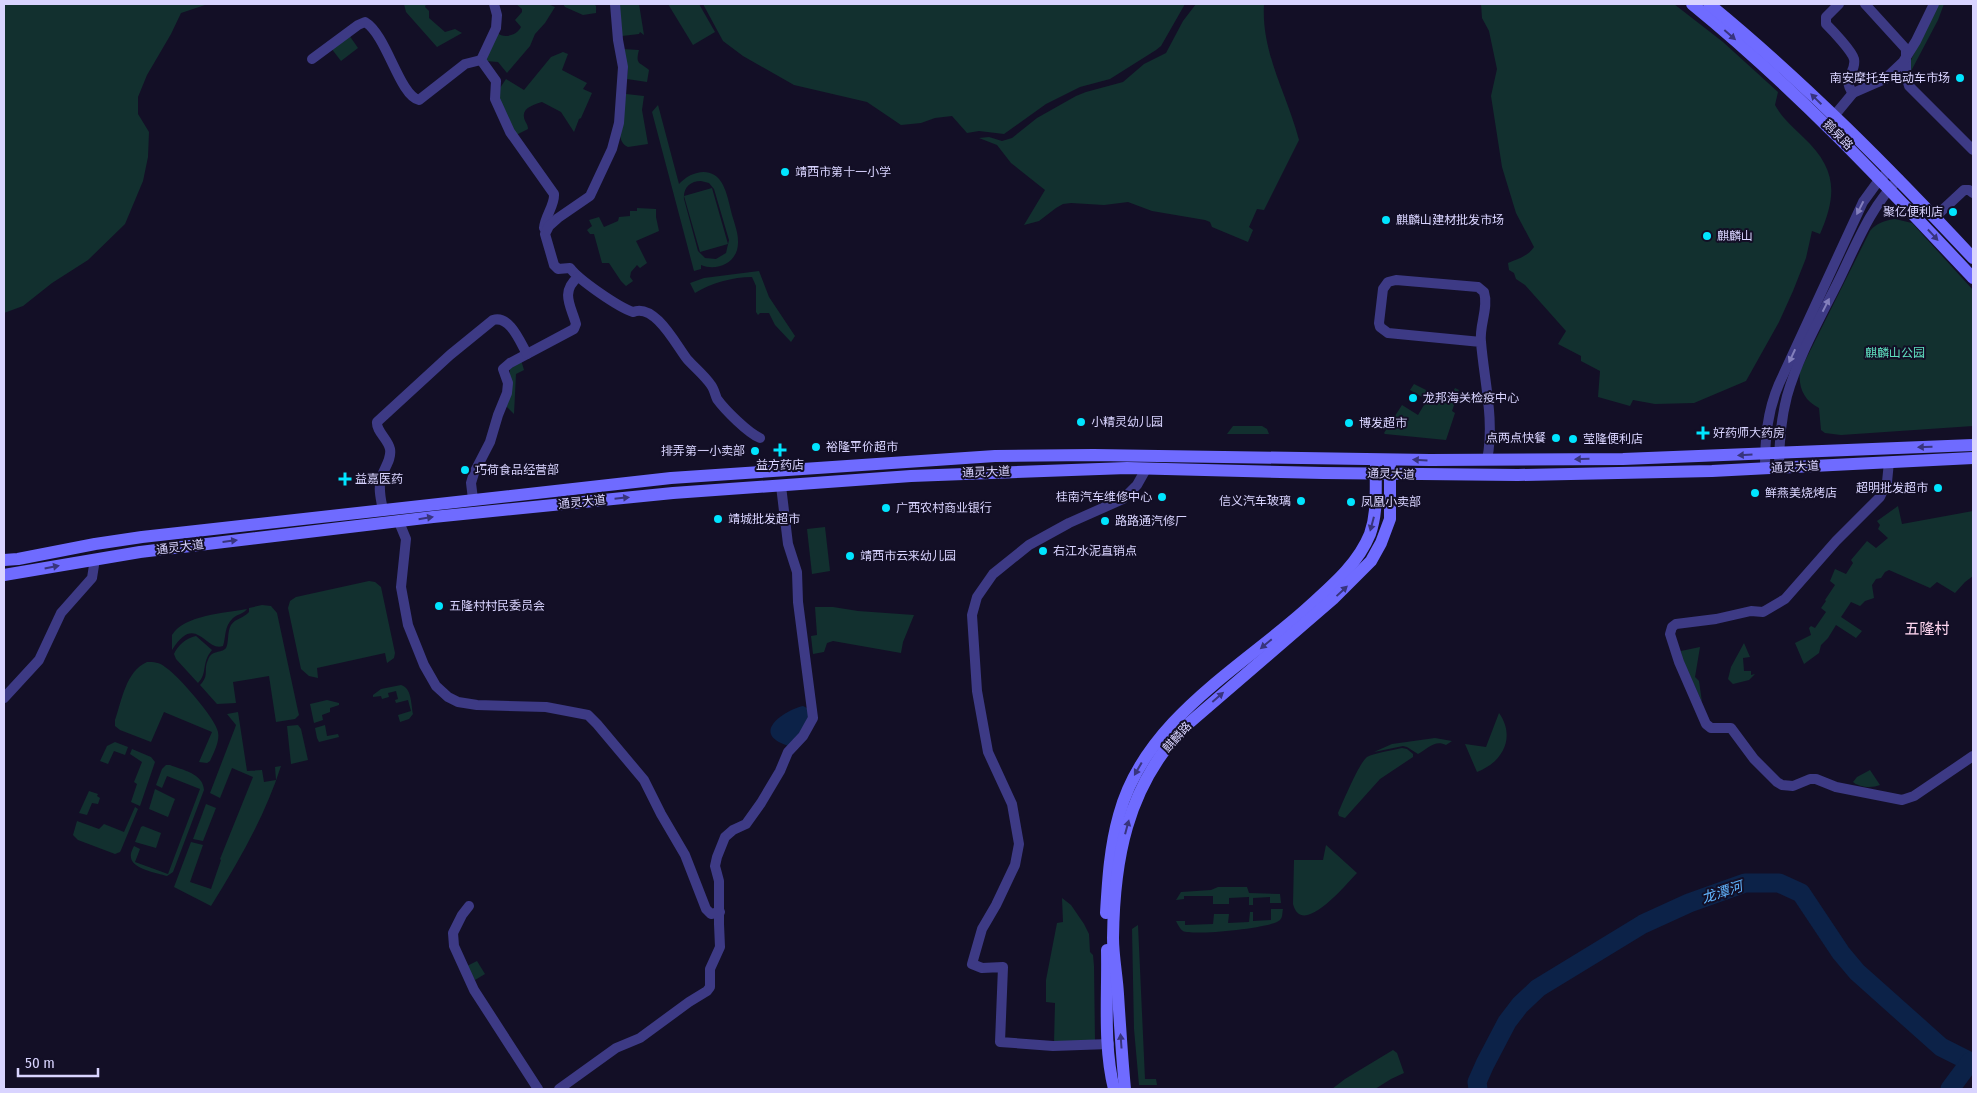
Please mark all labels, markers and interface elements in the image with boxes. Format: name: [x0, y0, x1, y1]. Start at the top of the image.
one-way arrow: [1723, 29, 1736, 40]
place label: 南安摩托车电动车市场: [1830, 71, 1950, 85]
marker: 南安摩托车电动车市场: [1954, 72, 1966, 84]
one-way arrow: [1811, 93, 1823, 105]
street label: 鹅泉路: [1820, 117, 1856, 153]
place label: 靖西市第十一小学: [795, 165, 891, 179]
marker: 靖西市第十一小学: [779, 166, 791, 178]
one-way arrow: [1856, 201, 1864, 216]
place label: 聚亿便利店: [1883, 205, 1943, 219]
marker: 聚亿便利店: [1947, 206, 1959, 218]
place label: 麒麟山建材批发市场: [1396, 213, 1504, 227]
marker: 麒麟山建材批发市场: [1380, 214, 1392, 226]
one-way arrow: [1927, 228, 1939, 240]
place label: 麒麟山: [1717, 229, 1753, 243]
marker: 麒麟山: [1701, 230, 1713, 242]
one-way arrow: [1822, 298, 1830, 313]
park label: 麒麟山公园: [1865, 346, 1925, 360]
one-way arrow: [1787, 349, 1795, 363]
place label: 龙邦海关检疫中心: [1423, 391, 1519, 405]
marker: 龙邦海关检疫中心: [1407, 392, 1419, 404]
place label: 小精灵幼儿园: [1091, 415, 1163, 429]
marker: 小精灵幼儿园: [1075, 416, 1087, 428]
place label: 博发超市: [1359, 416, 1407, 430]
marker: 博发超市: [1343, 417, 1355, 429]
place label: 好药师大药房: [1713, 426, 1785, 440]
marker: 好药师大药房: [1697, 427, 1709, 439]
place label: 点两点快餐: [1486, 431, 1546, 445]
marker: 点两点快餐: [1550, 432, 1562, 444]
place label: 莹隆便利店: [1583, 432, 1643, 446]
marker: 莹隆便利店: [1567, 433, 1579, 445]
place label: 裕隆平价超市: [826, 440, 898, 454]
marker: 裕隆平价超市: [810, 441, 822, 453]
place label: 排弄第一小卖部: [661, 444, 745, 458]
marker: 益方药店: [774, 444, 786, 456]
one-way arrow: [1916, 444, 1932, 452]
marker: 排弄第一小卖部: [749, 445, 761, 457]
one-way arrow: [1736, 451, 1752, 459]
one-way arrow: [1412, 455, 1428, 463]
one-way arrow: [1574, 455, 1590, 463]
place label: 益方药店: [756, 458, 804, 472]
street label: 通灵大道: [1771, 459, 1819, 475]
place label: 巧荷食品经营部: [475, 463, 559, 477]
marker: 巧荷食品经营部: [459, 464, 471, 476]
street label: 通灵大道: [962, 464, 1010, 480]
street label: 通灵大道: [1367, 466, 1415, 482]
place label: 益嘉医药: [355, 472, 403, 486]
marker: 益嘉医药: [339, 473, 351, 485]
place label: 超明批发超市: [1856, 481, 1928, 495]
marker: 超明批发超市: [1932, 482, 1944, 494]
place label: 鲜燕美烧烤店: [1765, 486, 1837, 500]
marker: 鲜燕美烧烤店: [1749, 487, 1761, 499]
place label: 桂南汽车维修中心: [1056, 490, 1152, 504]
marker: 桂南汽车维修中心: [1156, 491, 1168, 503]
street label: 通灵大道: [557, 493, 607, 511]
one-way arrow: [615, 494, 631, 502]
place label: 信义汽车玻璃: [1219, 494, 1291, 508]
marker: 信义汽车玻璃: [1295, 495, 1307, 507]
place label: 凤凰小卖部: [1361, 495, 1421, 509]
marker: 凤凰小卖部: [1345, 496, 1357, 508]
place label: 广西农村商业银行: [896, 501, 992, 515]
marker: 广西农村商业银行: [880, 502, 892, 514]
place label: 靖城批发超市: [728, 512, 800, 526]
marker: 靖城批发超市: [712, 513, 724, 525]
one-way arrow: [418, 514, 434, 522]
place label: 路路通汽修厂: [1115, 514, 1187, 528]
marker: 路路通汽修厂: [1099, 515, 1111, 527]
one-way arrow: [1368, 517, 1376, 532]
street label: 通灵大道: [155, 537, 205, 557]
one-way arrow: [222, 537, 238, 545]
place label: 右江水泥直销点: [1053, 544, 1137, 558]
marker: 右江水泥直销点: [1037, 545, 1049, 557]
place label: 靖西市云来幼儿园: [860, 549, 956, 563]
marker: 靖西市云来幼儿园: [844, 550, 856, 562]
one-way arrow: [44, 563, 59, 571]
one-way arrow: [1335, 585, 1347, 597]
place label: 五隆村村民委员会: [449, 599, 545, 613]
marker: 五隆村村民委员会: [433, 600, 445, 612]
district label: 五隆村: [1904, 620, 1950, 638]
one-way arrow: [1259, 638, 1272, 649]
one-way arrow: [1212, 691, 1225, 702]
street label: 麒麟路: [1160, 719, 1194, 755]
one-way arrow: [1134, 763, 1143, 776]
one-way arrow: [1123, 820, 1131, 835]
water label: 龙潭河: [1700, 877, 1748, 907]
one-way arrow: [1117, 1032, 1125, 1048]
scale bar: [18, 1046, 98, 1078]
text: 50 m: [25, 1054, 55, 1072]

